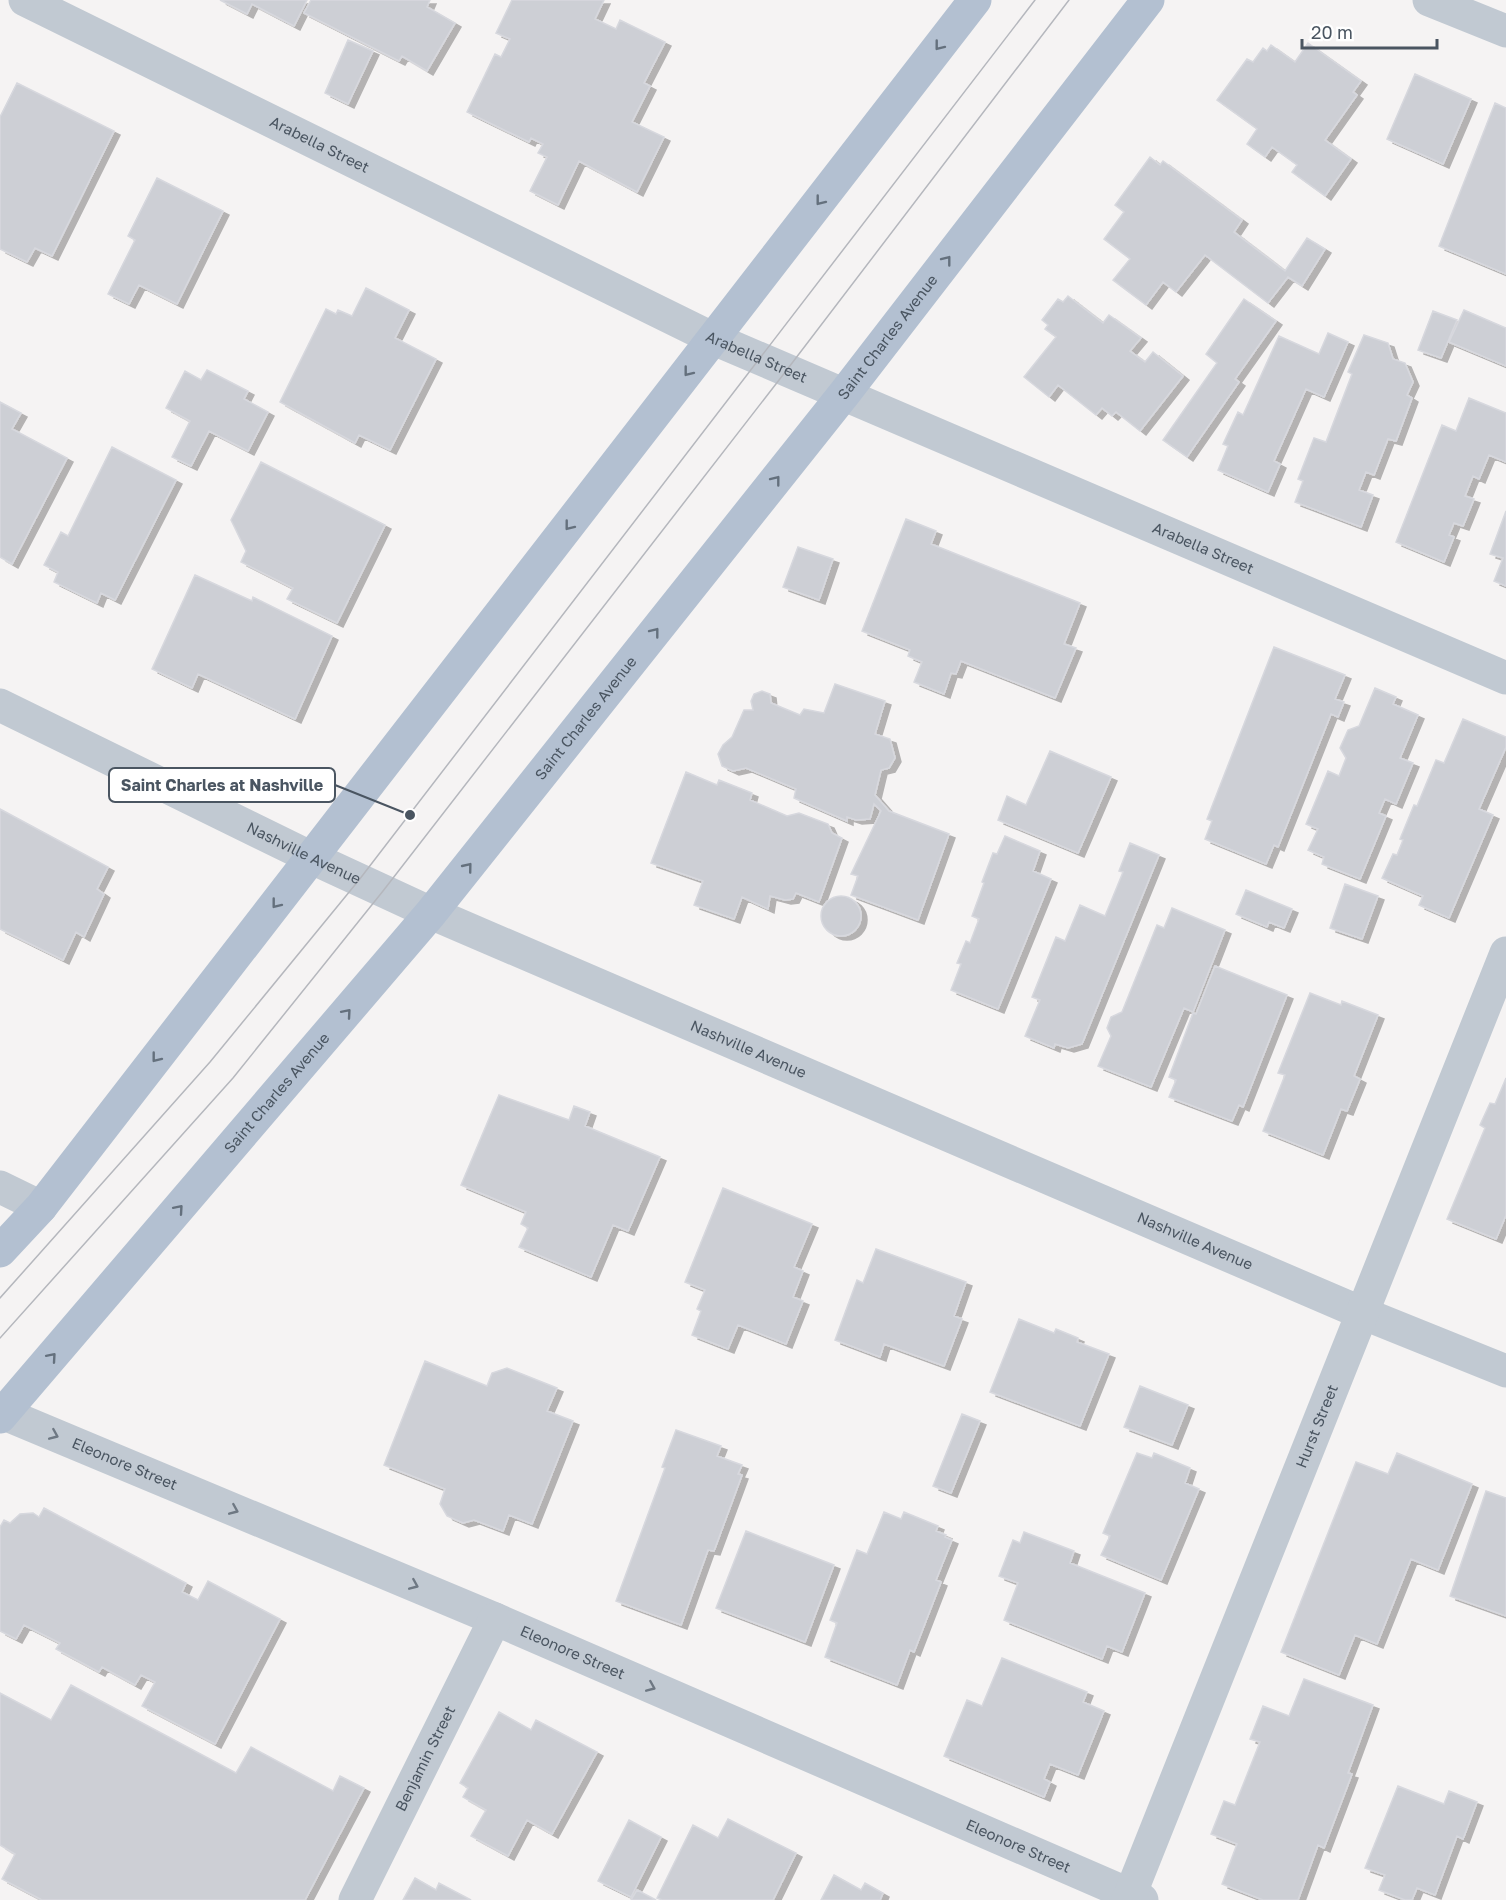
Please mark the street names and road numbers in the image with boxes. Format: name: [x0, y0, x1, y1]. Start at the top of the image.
street label: Arabella Street: [267, 112, 372, 176]
street label: Saint Charles Avenue: [833, 270, 941, 403]
street label: Arabella Street: [703, 326, 810, 386]
street label: Arabella Street: [1150, 518, 1257, 577]
street label: Saint Charles Avenue: [531, 652, 640, 783]
street label: Nashville Avenue: [244, 818, 364, 887]
street label: Nashville Avenue: [688, 1016, 810, 1081]
street label: Saint Charles Avenue: [220, 1028, 333, 1157]
street label: Nashville Avenue: [1135, 1208, 1256, 1273]
street label: Hurst Street: [1291, 1382, 1341, 1470]
street label: Eleonore Street: [70, 1433, 180, 1493]
street label: Eleonore Street: [518, 1621, 628, 1682]
street label: Benjamin Street: [391, 1703, 458, 1814]
street label: Eleonore Street: [964, 1815, 1074, 1876]

